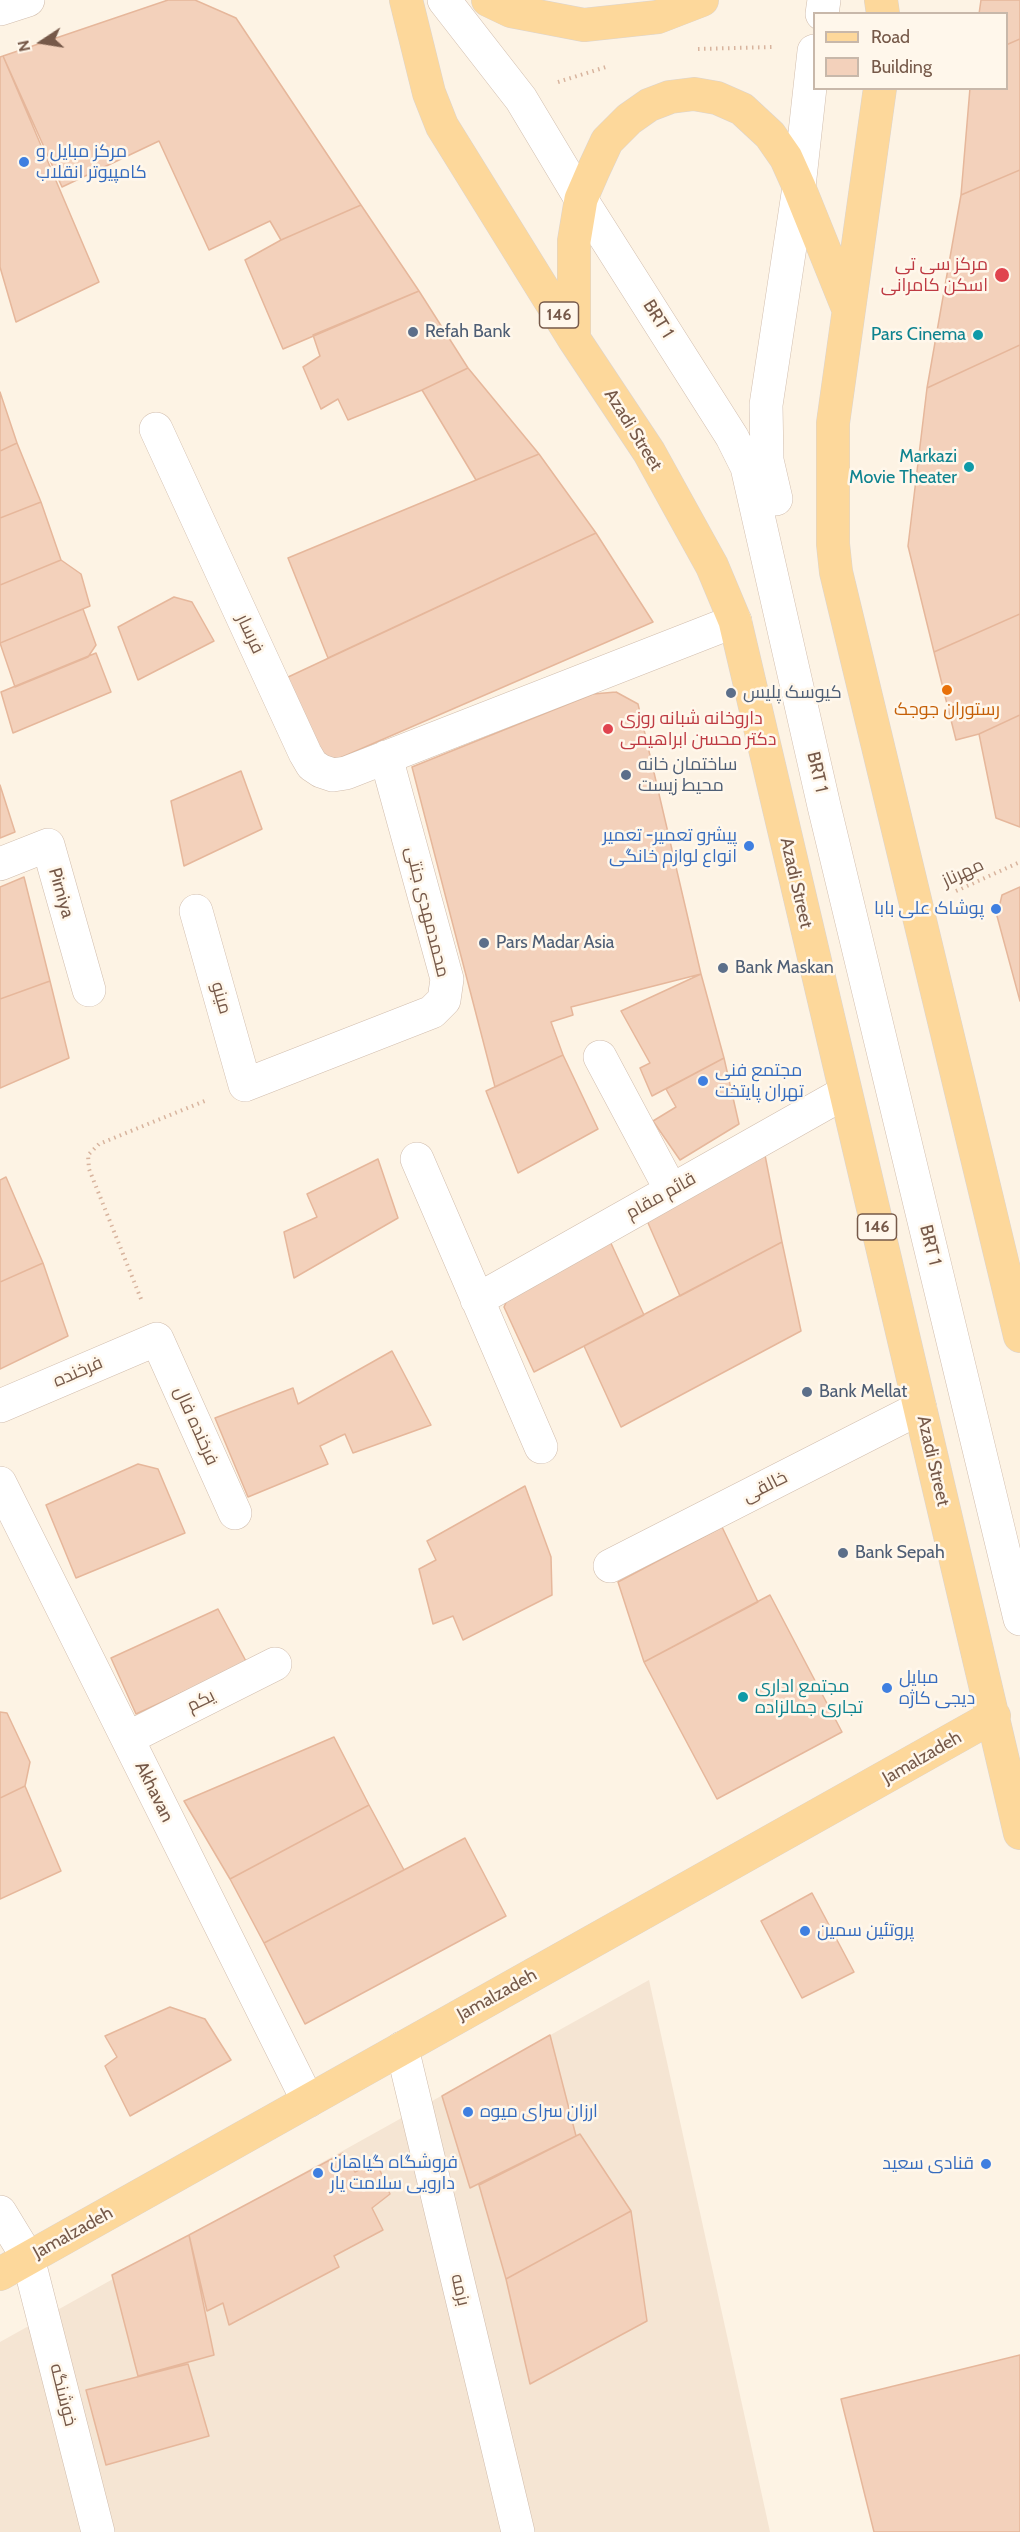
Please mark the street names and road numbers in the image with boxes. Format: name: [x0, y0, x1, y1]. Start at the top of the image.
street label: BRT 1: [638, 296, 678, 342]
road number: 146: [540, 302, 578, 328]
street label: Azadi Street: [599, 385, 667, 475]
street label: فرسار: [231, 611, 269, 657]
street label: BRT 1: [802, 750, 832, 794]
street label: Azadi Street: [775, 836, 817, 930]
street label: محمدمهدی جنتی: [400, 844, 454, 980]
street label: مهرناز: [939, 854, 987, 892]
street label: Pirniya: [44, 865, 78, 921]
street label: مینو: [206, 979, 236, 1017]
street label: قائم مقام: [622, 1168, 700, 1224]
road number: 146: [858, 1214, 896, 1240]
street label: BRT 1: [915, 1223, 945, 1267]
street label: فرخنده: [50, 1352, 106, 1392]
street label: فرخنده فال: [169, 1383, 223, 1469]
street label: Azadi Street: [912, 1414, 954, 1508]
street label: خالقی: [739, 1467, 791, 1507]
street label: یکم: [183, 1685, 219, 1717]
street label: Jamalzadeh: [879, 1727, 965, 1789]
street label: Akhavan: [130, 1758, 178, 1826]
street label: Jamalzadeh: [453, 1964, 541, 2026]
street label: Jamalzadeh: [29, 2202, 117, 2264]
street label: بزمه: [446, 2272, 474, 2308]
street label: خوشنگه: [45, 2361, 81, 2429]

